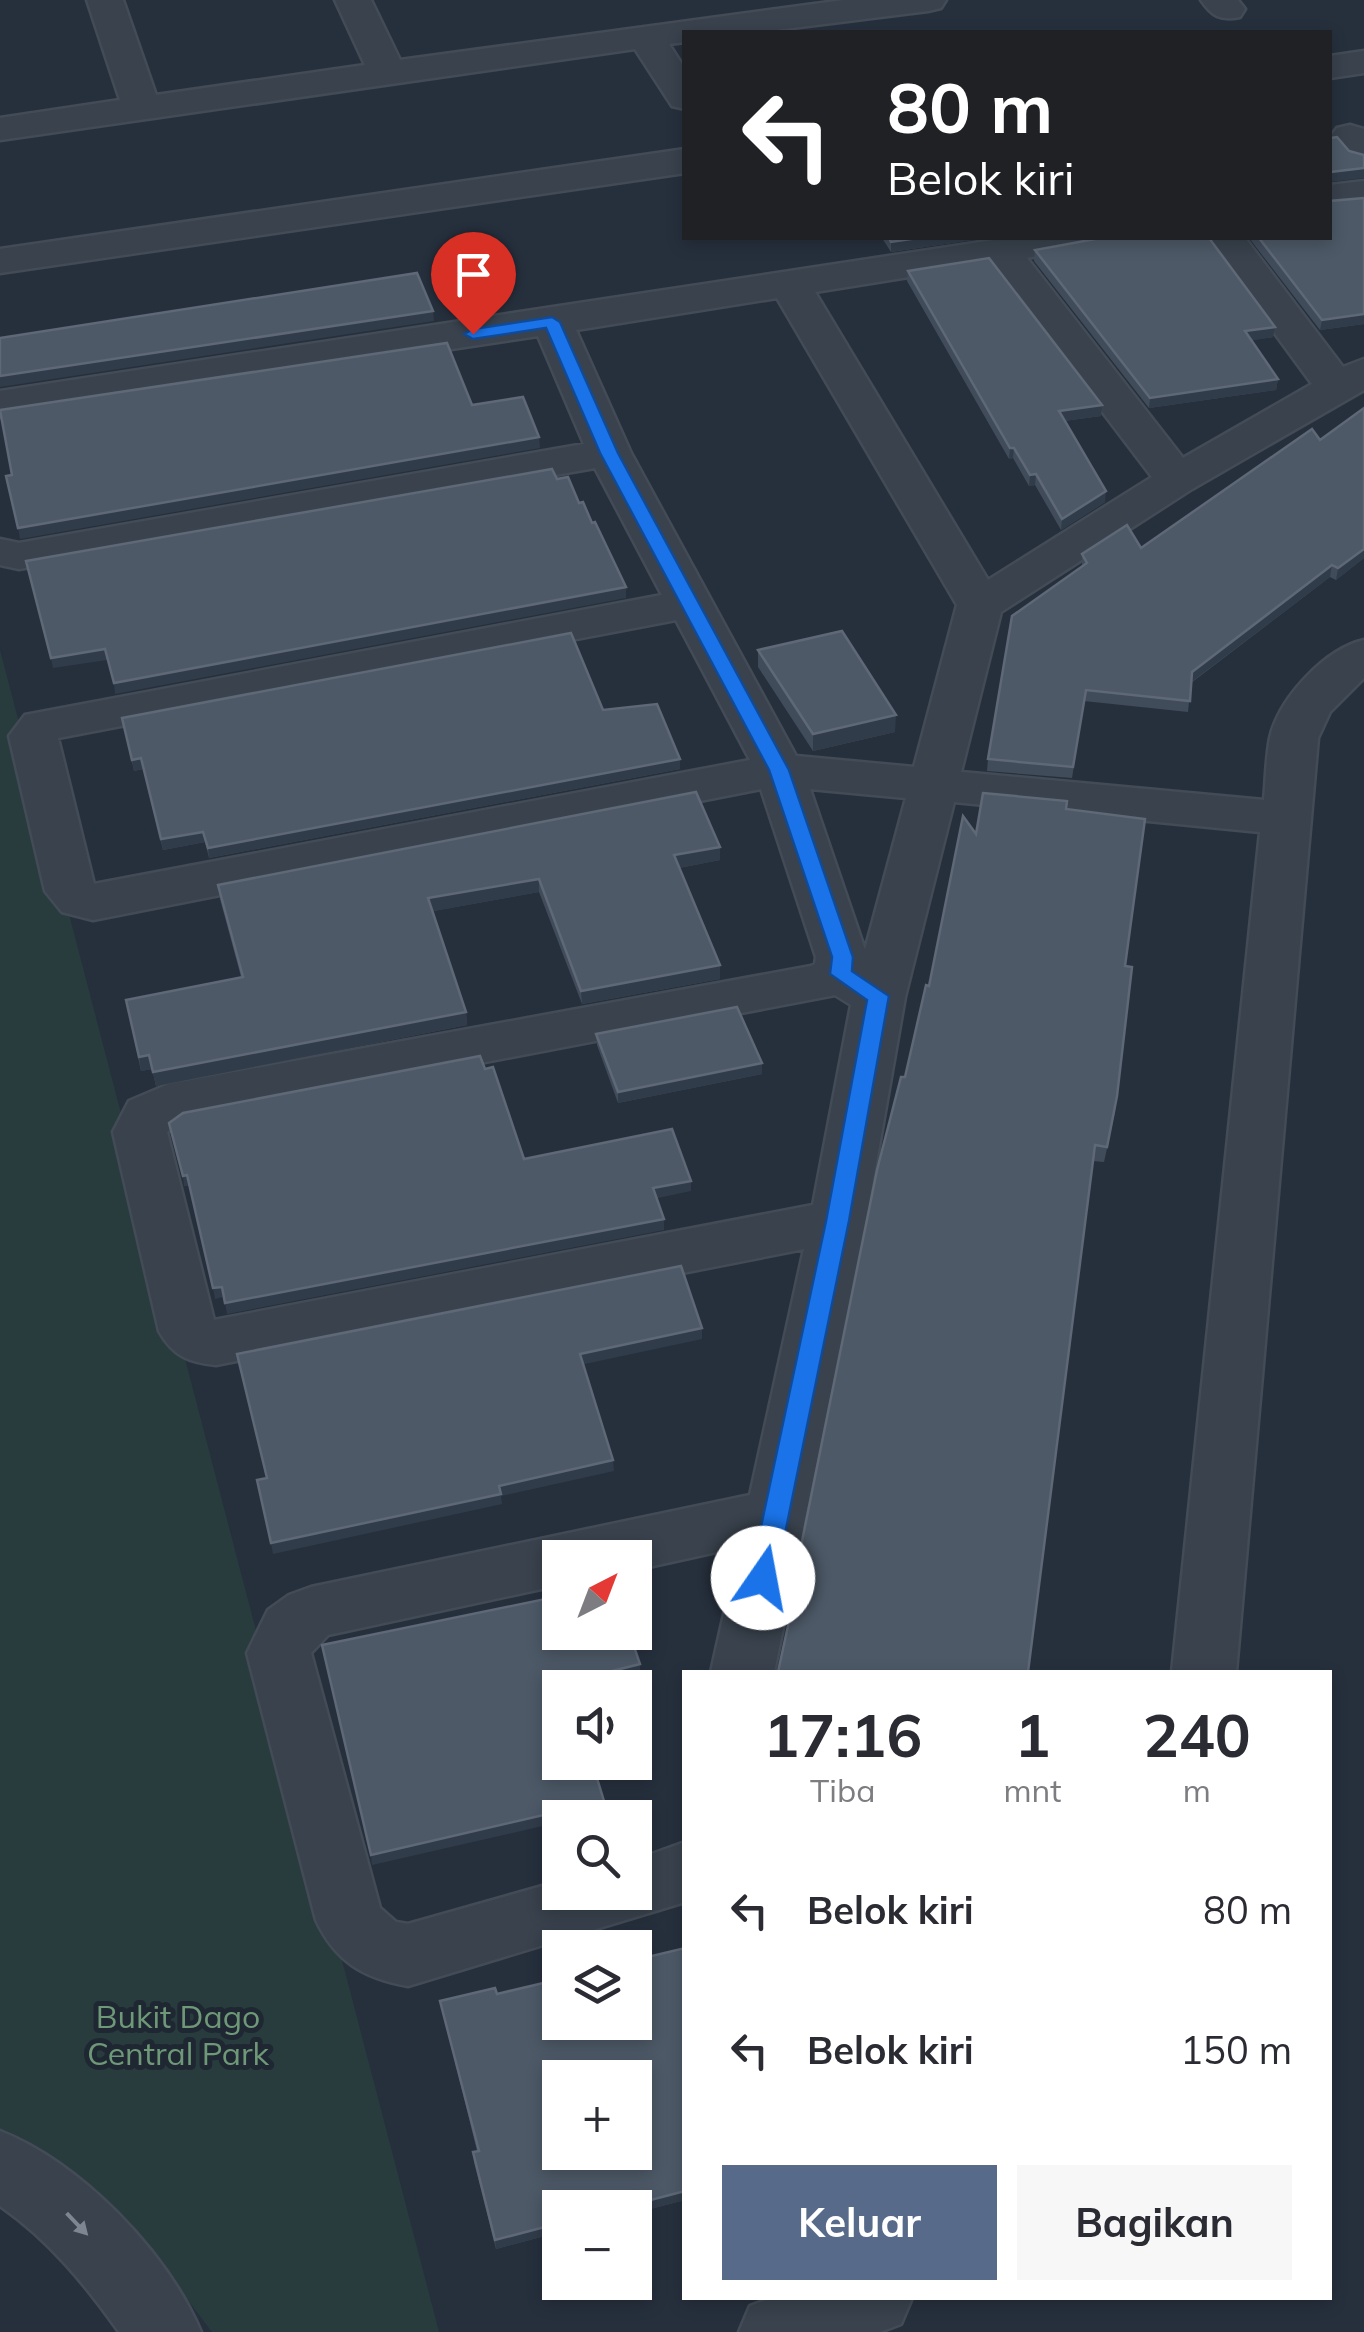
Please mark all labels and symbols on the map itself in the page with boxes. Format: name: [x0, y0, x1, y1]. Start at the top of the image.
pin: [431, 232, 516, 335]
position arrow: [711, 1526, 815, 1630]
north arrow: [542, 1540, 652, 1650]
park label: Bukit Dago Central Park: [87, 1996, 270, 2073]
one-way arrow: [65, 2212, 88, 2236]

